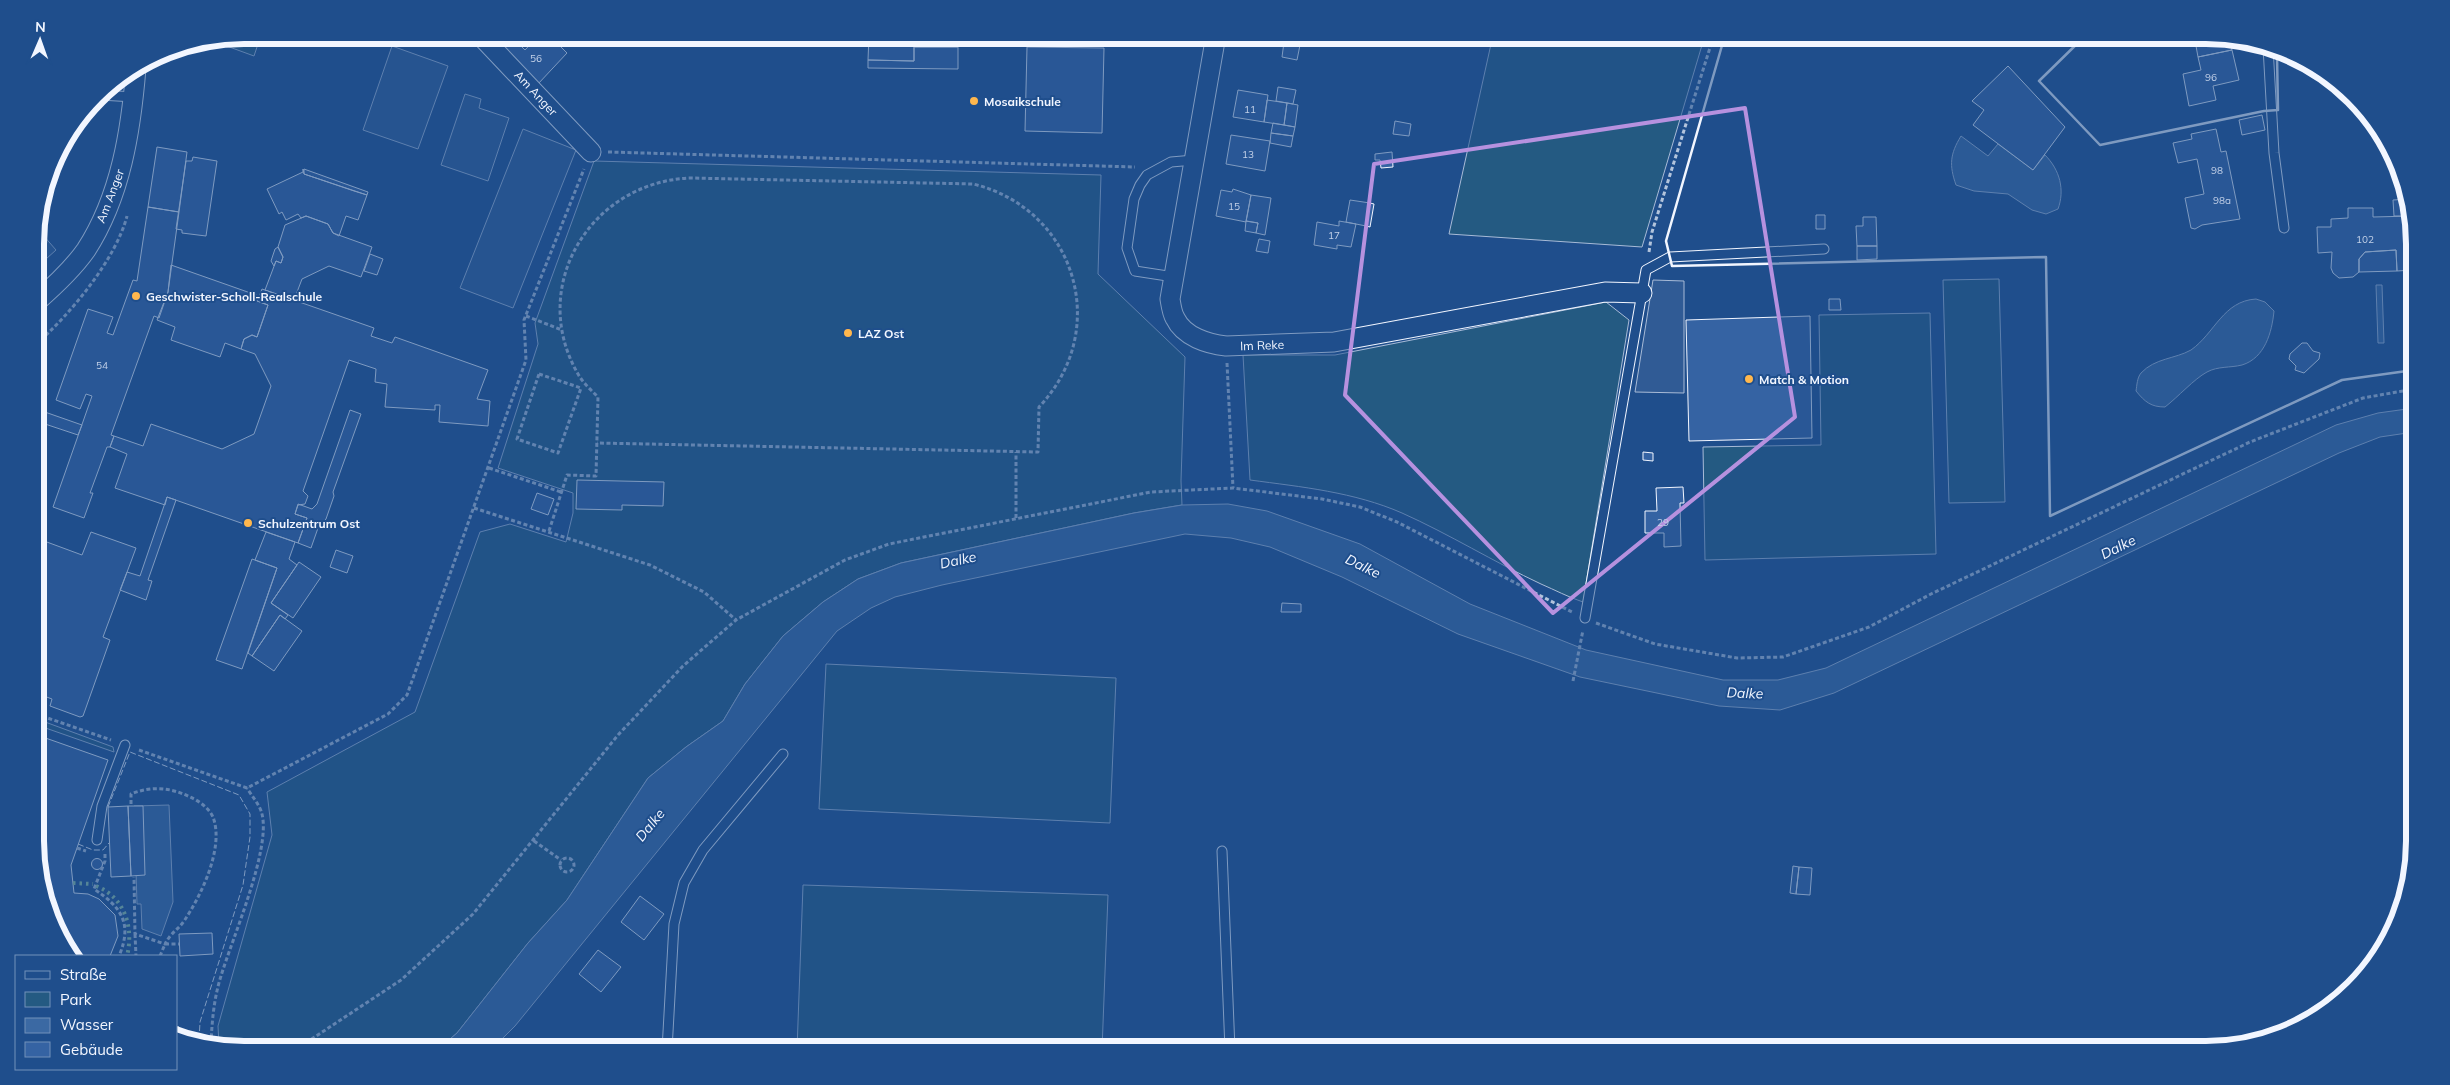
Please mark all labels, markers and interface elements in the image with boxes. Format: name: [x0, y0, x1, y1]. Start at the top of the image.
north arrow: [15, 15, 65, 65]
text: N: [35, 18, 46, 36]
house number: 56: [530, 52, 542, 65]
street label: Am Anger: [511, 67, 561, 119]
house number: 96: [2205, 71, 2217, 84]
place label: Mosaikschule: [984, 94, 1061, 109]
marker: Mosaikschule: [968, 95, 980, 107]
house number: 11: [1244, 103, 1256, 116]
house number: 13: [1242, 148, 1254, 161]
house number: 98: [2211, 164, 2223, 177]
street label: Am Anger: [93, 166, 127, 225]
house number: 98a: [2213, 194, 2231, 207]
house number: 15: [1228, 200, 1240, 213]
house number: 17: [1328, 229, 1340, 242]
house number: 102: [2356, 233, 2374, 246]
place label: Geschwister-Scholl-Realschule: [146, 289, 323, 304]
marker: Geschwister-Scholl-Realschule: [130, 290, 142, 302]
place label: LAZ Ost: [858, 326, 904, 341]
marker: LAZ Ost: [842, 327, 854, 339]
street label: Im Reke: [1240, 337, 1284, 353]
house number: 54: [96, 359, 108, 372]
place label: Match & Motion: [1759, 372, 1849, 387]
marker: Match & Motion: [1743, 373, 1755, 385]
place label: Schulzentrum Ost: [258, 516, 360, 531]
house number: 29: [1657, 516, 1669, 529]
marker: Schulzentrum Ost: [242, 517, 254, 529]
water label: Dalke: [2097, 531, 2139, 563]
water label: Dalke: [938, 547, 978, 573]
water label: Dalke: [1342, 550, 1384, 582]
water label: Dalke: [1726, 683, 1764, 703]
water label: Dalke: [631, 805, 669, 845]
legend: [15, 955, 178, 1070]
text: Straße: [60, 965, 107, 984]
text: Park: [60, 990, 92, 1009]
text: Wasser: [60, 1015, 114, 1034]
text: Gebäude: [60, 1040, 123, 1059]

